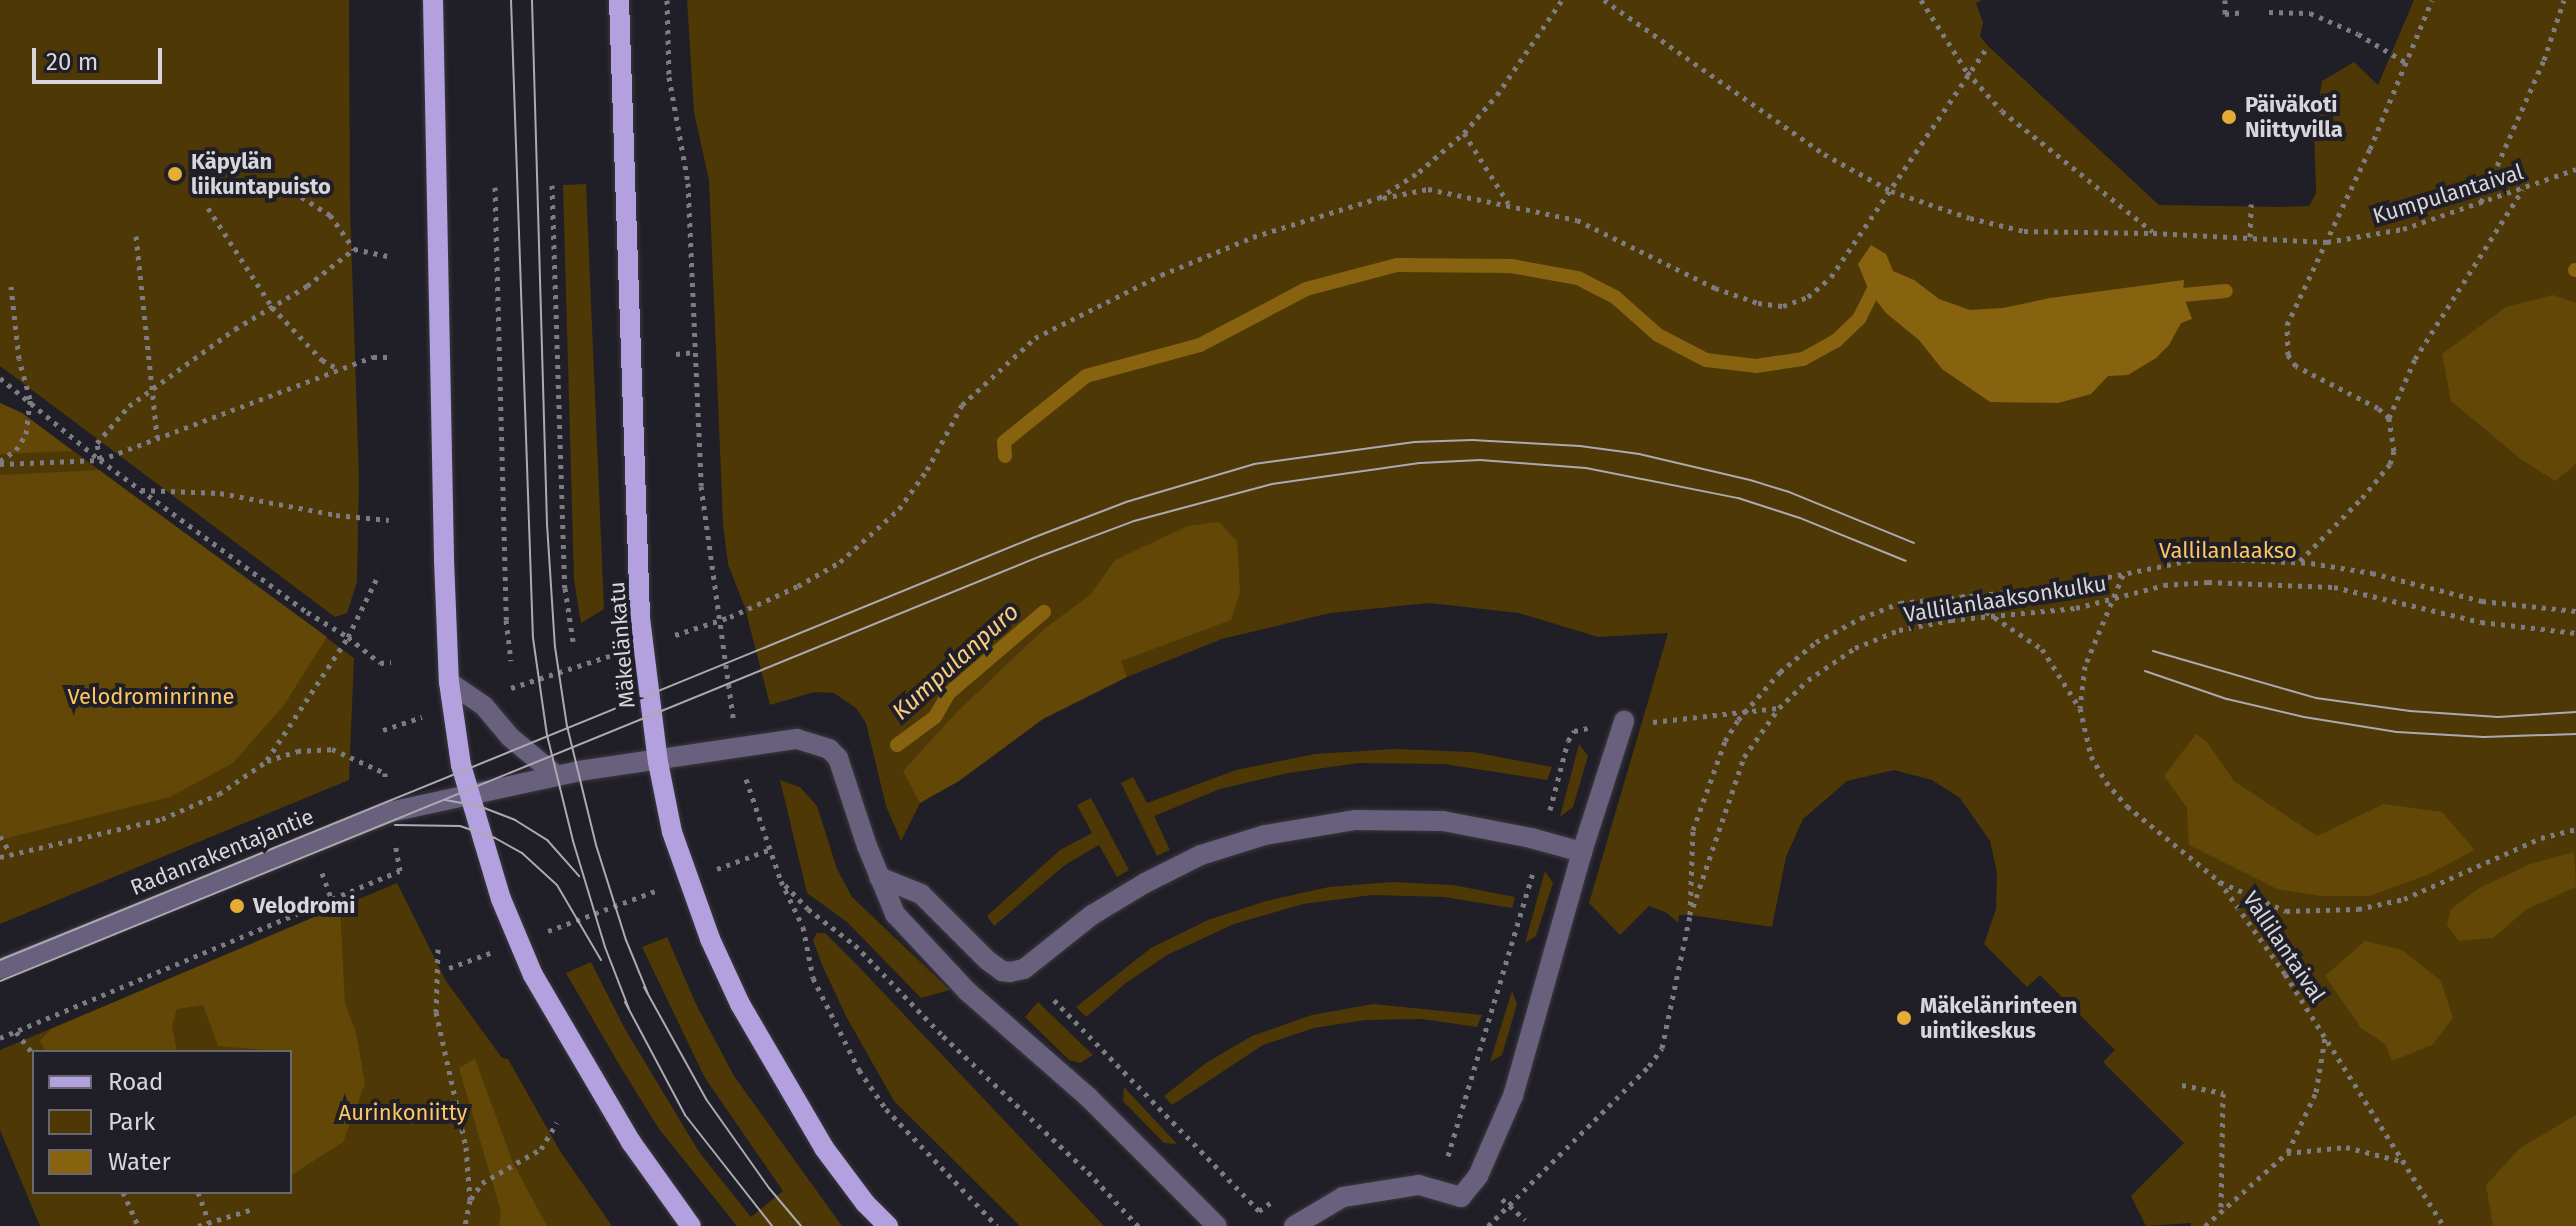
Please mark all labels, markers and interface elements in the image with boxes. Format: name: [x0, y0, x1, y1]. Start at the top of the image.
scale bar: [36, 32, 166, 82]
text: 20 m: [46, 48, 98, 76]
place label: Päiväkoti Niittyvilla: [2245, 91, 2343, 142]
marker: Päiväkoti Niittyvilla: [2220, 108, 2238, 126]
place label: Käpylän liikuntapuisto: [191, 148, 331, 200]
street label: Kumpulantaival: [2369, 159, 2527, 229]
marker: Käpylän liikuntapuisto: [166, 165, 184, 183]
park label: Vallilanlaakso: [2159, 538, 2297, 564]
street label: Vallilanlaaksonkulku: [1902, 570, 2108, 628]
street label: Mäkelänkatu: [603, 581, 641, 709]
water label: Kumpulanpuro: [887, 598, 1025, 726]
park label: Velodrominrinne: [67, 684, 235, 710]
street label: Radanrakentajantie: [126, 803, 318, 901]
street label: Vallilantaival: [2237, 887, 2331, 1007]
place label: Velodromi: [253, 893, 355, 919]
marker: Velodromi: [228, 897, 246, 915]
place label: Mäkelänrinteen uintikeskus: [1920, 992, 2077, 1044]
marker: Mäkelänrinteen uintikeskus: [1895, 1009, 1913, 1027]
legend: [32, 1050, 292, 1194]
text: Road: [108, 1068, 163, 1096]
park label: Aurinkoniitty: [339, 1100, 467, 1126]
text: Park: [108, 1108, 155, 1136]
text: Water: [108, 1148, 171, 1176]

